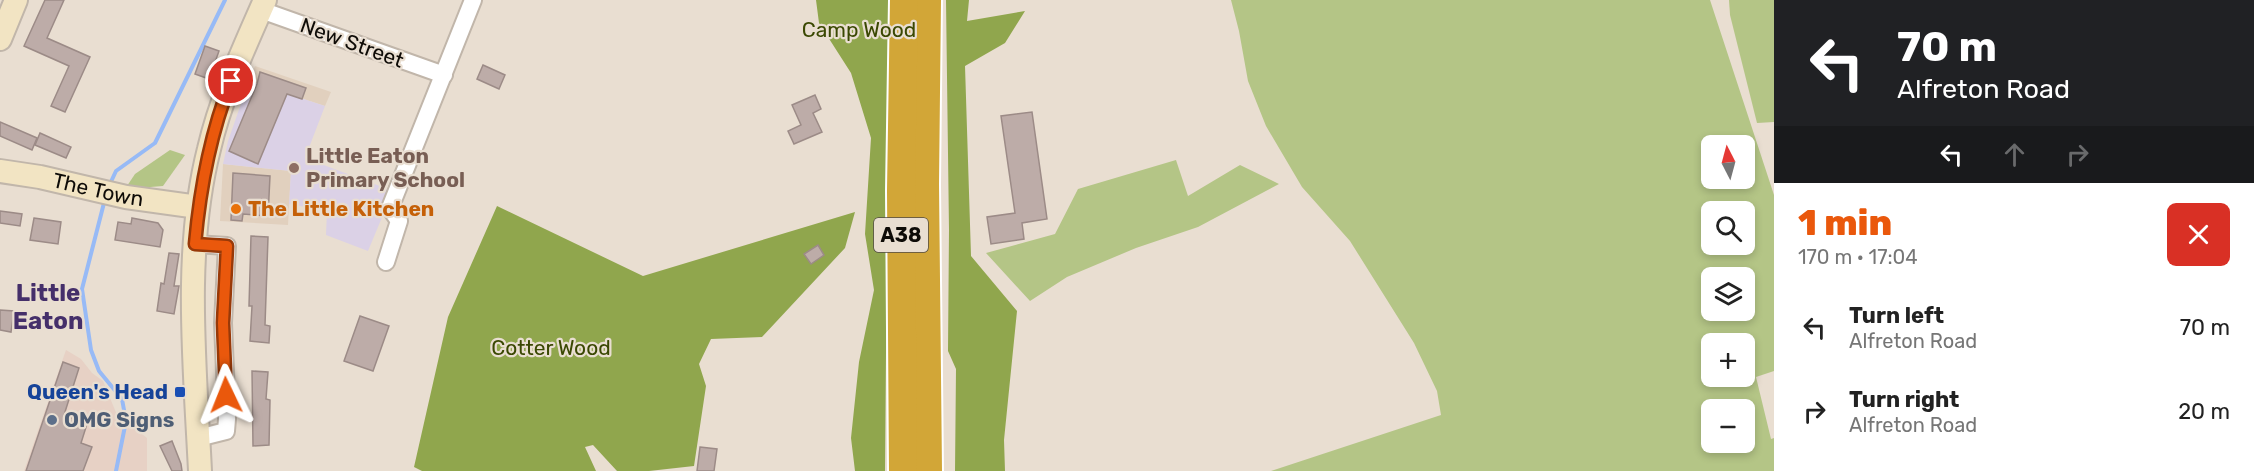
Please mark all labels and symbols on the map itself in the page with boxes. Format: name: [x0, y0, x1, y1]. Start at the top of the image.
street label: New Street: [297, 12, 407, 73]
park label: Camp Wood: [802, 17, 916, 42]
pin: [205, 55, 256, 106]
north arrow: [1701, 135, 1755, 189]
place label: Little Eaton Primary School: [306, 143, 465, 192]
marker: Little Eaton Primary School: [287, 161, 301, 175]
street label: The Town: [50, 167, 145, 211]
place label: The Little Kitchen: [248, 196, 434, 221]
marker: The Little Kitchen: [229, 202, 243, 216]
road number: A38: [874, 218, 928, 252]
district label: Little Eaton: [13, 279, 83, 335]
park label: Cotter Wood: [491, 335, 611, 360]
position arrow: [194, 363, 258, 427]
place label: Queen's Head: [27, 379, 168, 404]
marker: Queen's Head: [173, 385, 187, 399]
place label: OMG Signs: [64, 407, 174, 432]
marker: OMG Signs: [45, 413, 59, 427]

